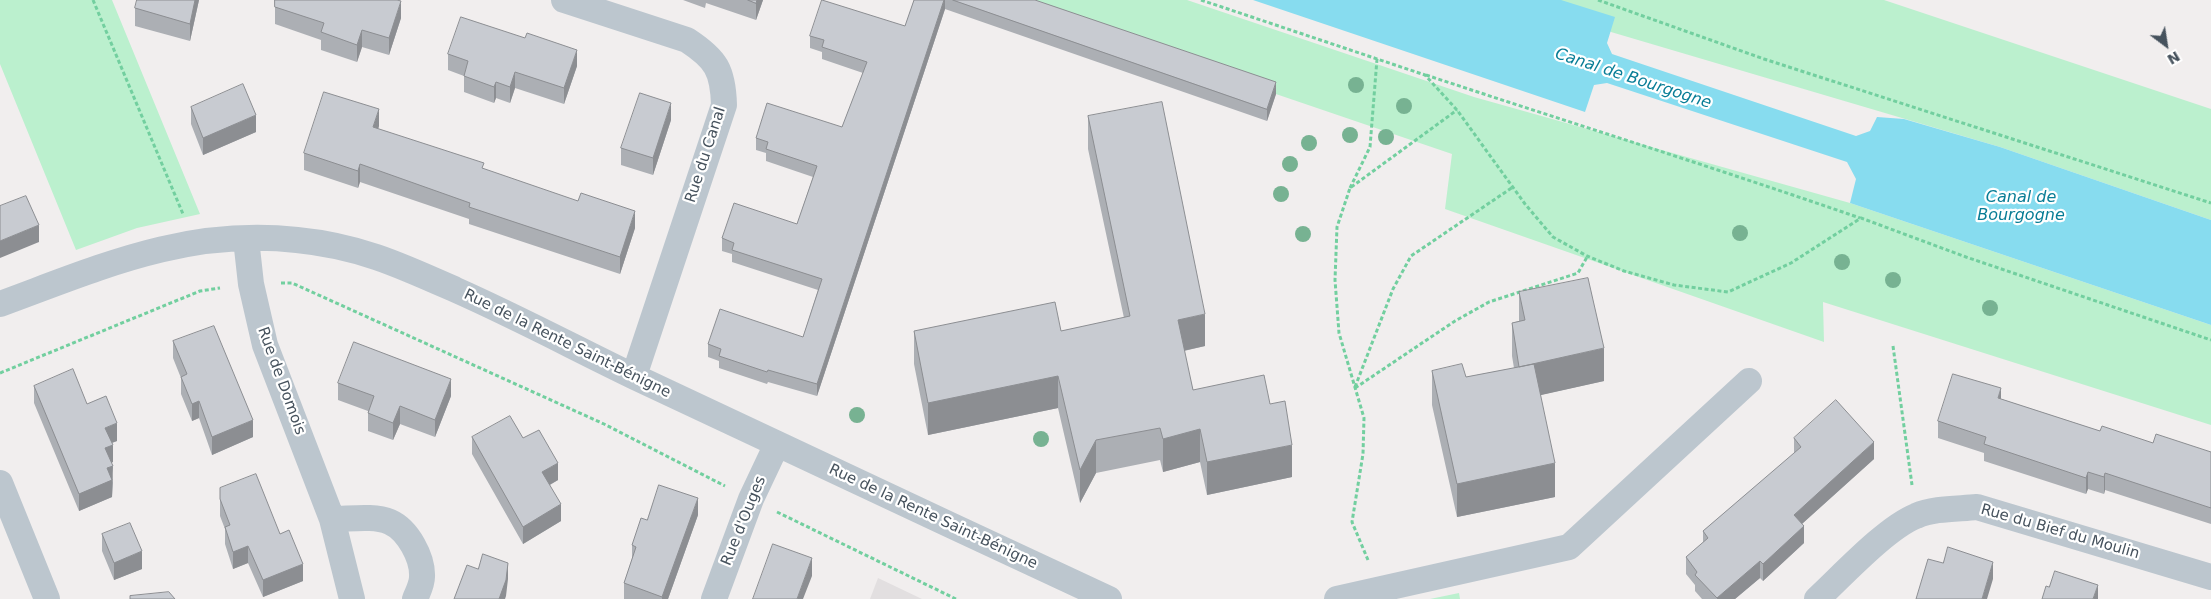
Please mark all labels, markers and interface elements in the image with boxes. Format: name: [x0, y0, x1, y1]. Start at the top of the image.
north arrow: [2141, 20, 2191, 70]
water label: Canal de Bourgogne: [1552, 45, 1714, 113]
text: N: [2165, 48, 2183, 68]
street label: Rue du Canal: [682, 105, 730, 205]
water label: Canal de Bourgogne: [1977, 188, 2065, 226]
street label: Rue de la Rente Saint-Bénigne: [461, 286, 673, 402]
street label: Rue de Domois: [253, 325, 309, 437]
street label: Rue de la Rente Saint-Bénigne: [826, 461, 1040, 573]
street label: Rue d'Ouges: [718, 474, 770, 568]
street label: Rue du Bief du Moulin: [1979, 501, 2141, 563]

